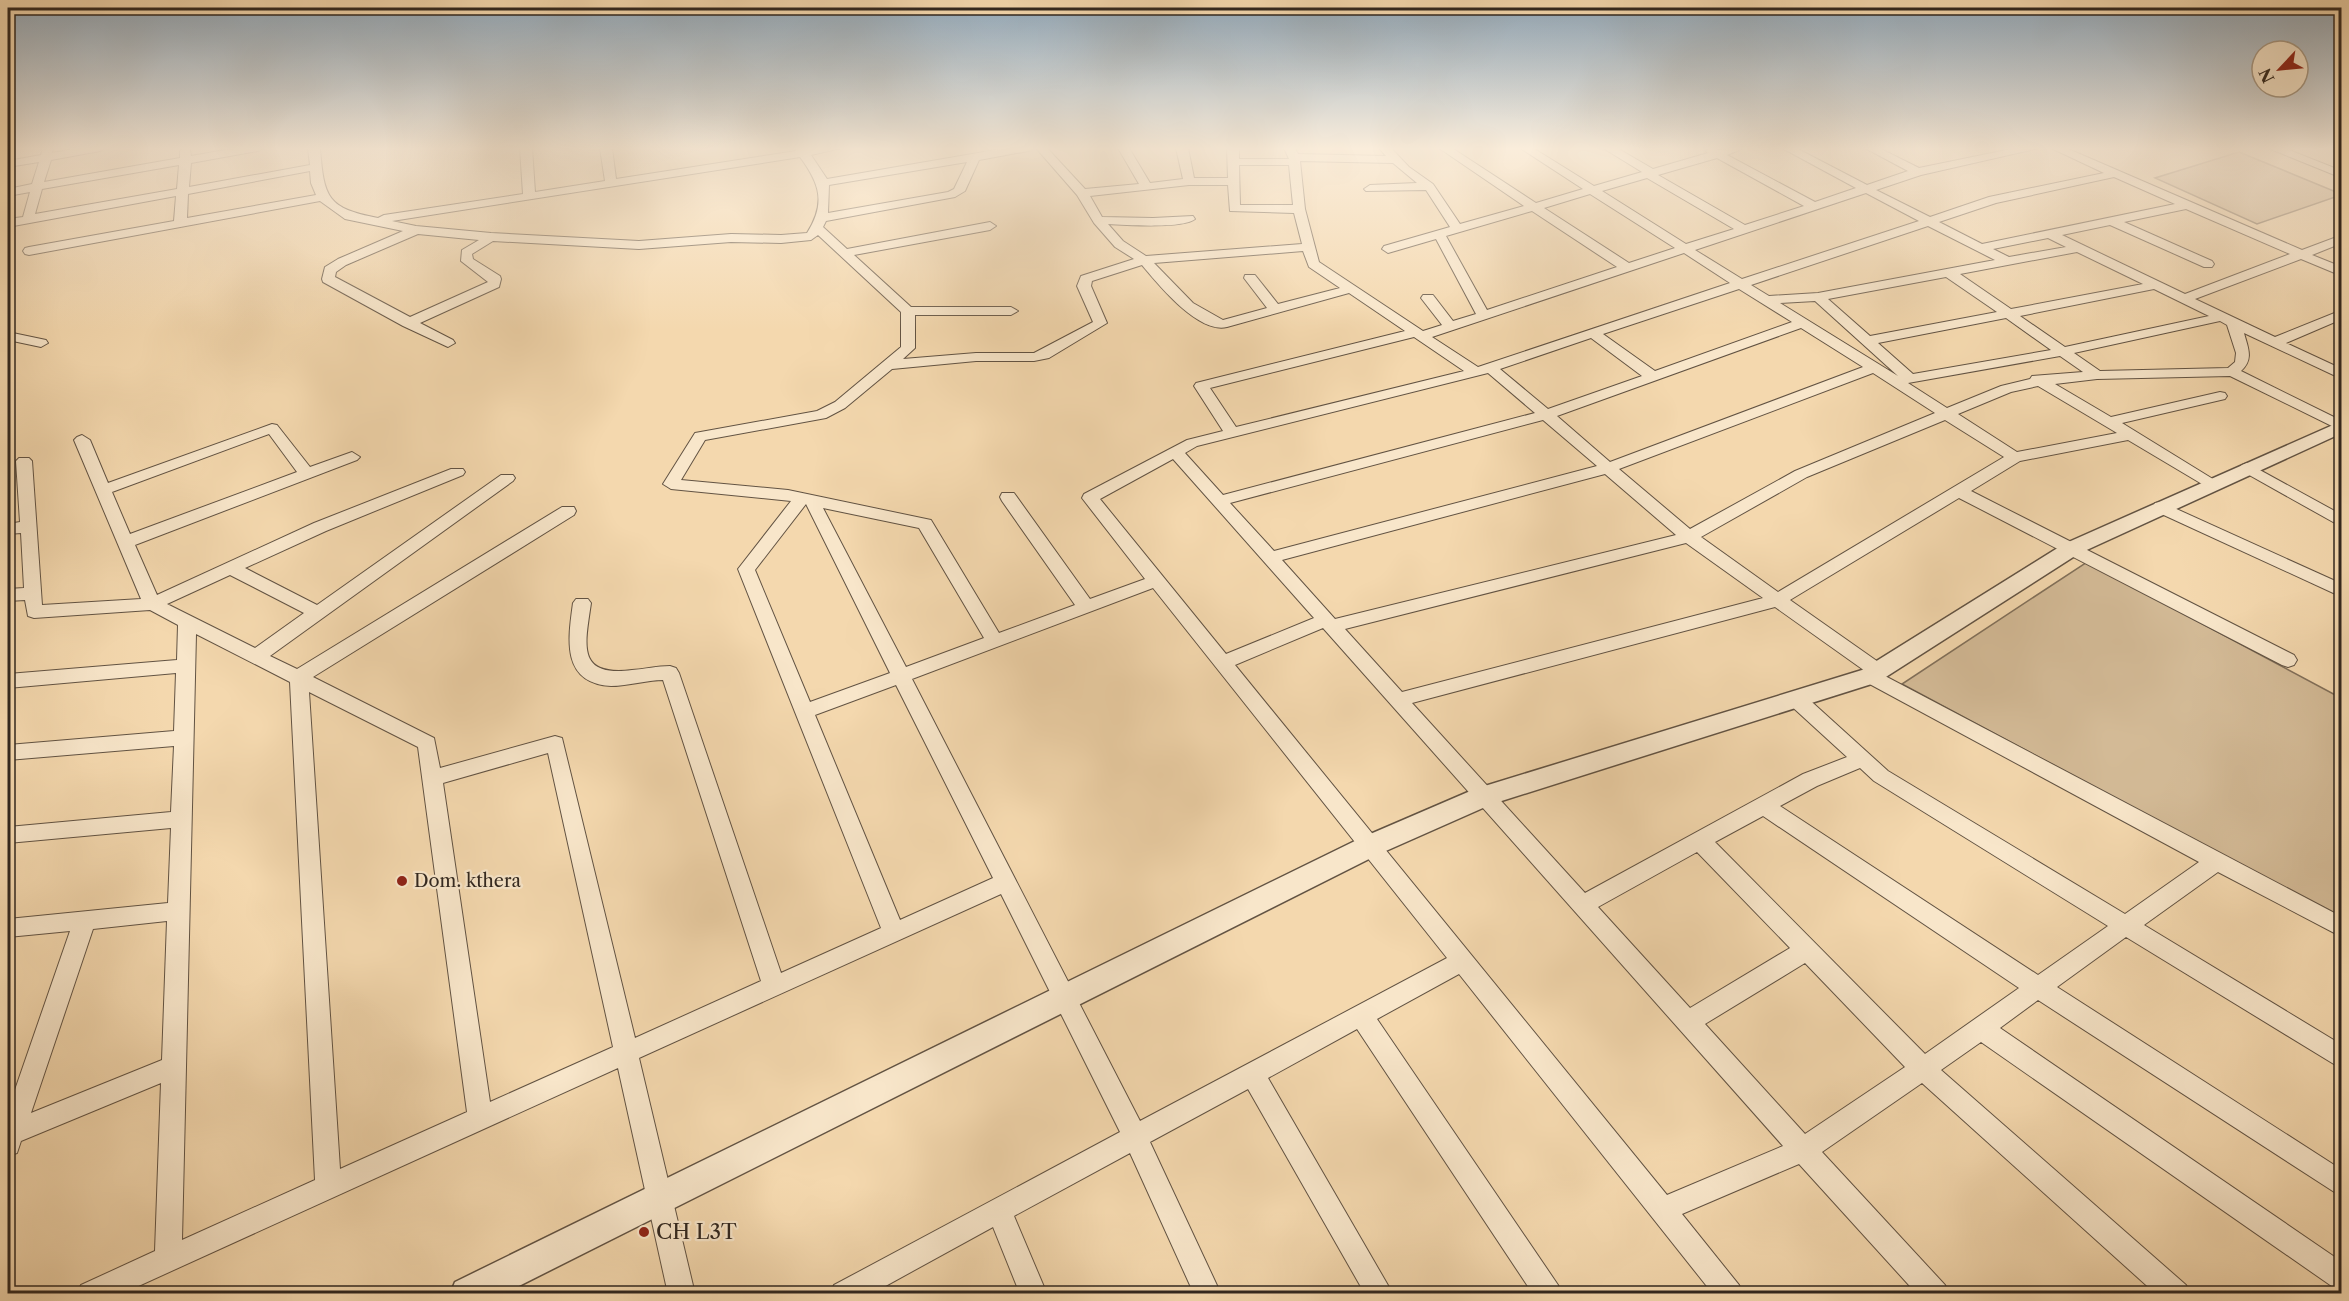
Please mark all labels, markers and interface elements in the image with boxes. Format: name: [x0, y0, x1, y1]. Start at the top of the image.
north arrow: [2250, 39, 2310, 99]
text: N: [2254, 65, 2279, 86]
place label: Dom. kthera: [414, 870, 521, 892]
marker: Dom. kthera: [395, 874, 409, 888]
place label: CH L3T: [656, 1219, 737, 1244]
marker: CH L3T: [637, 1225, 651, 1239]

